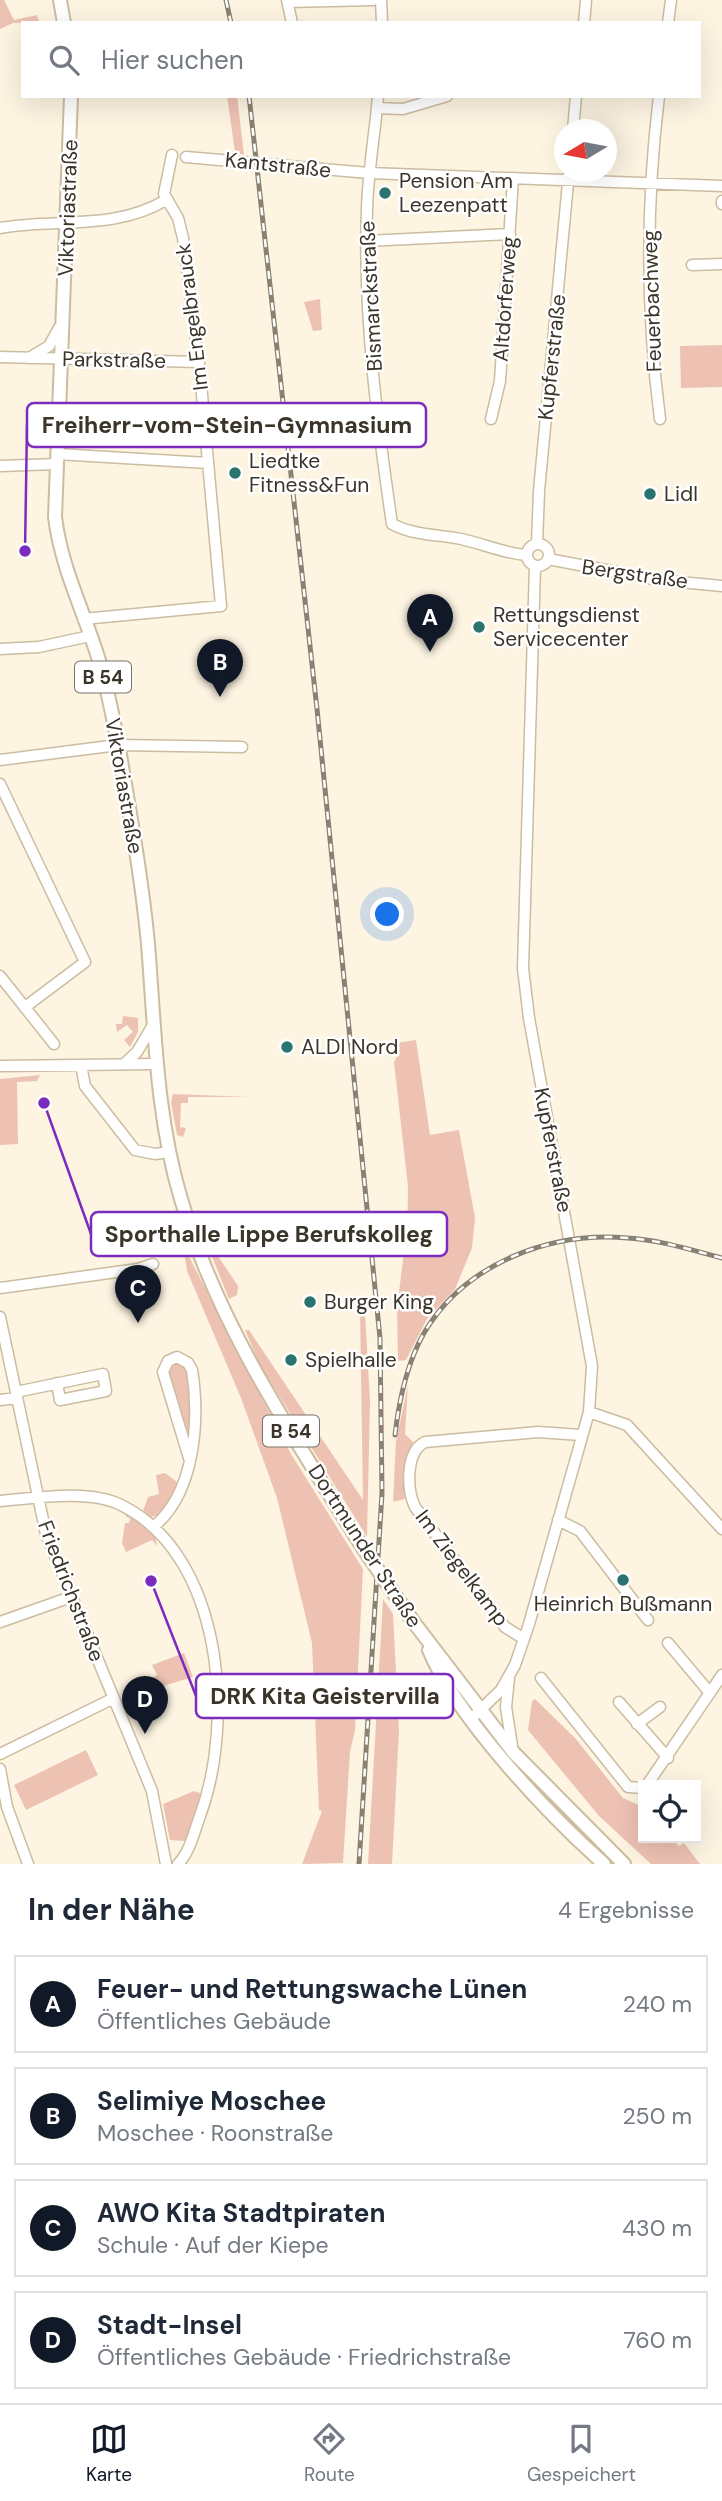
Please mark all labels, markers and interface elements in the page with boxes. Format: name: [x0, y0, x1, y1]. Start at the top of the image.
search box: [21, 21, 701, 98]
icon: search: [45, 41, 83, 79]
text: Hier suchen: [101, 43, 244, 77]
north arrow: [554, 119, 617, 182]
street label: Viktoriastraße: [52, 139, 84, 277]
street label: Kantstraße: [224, 146, 333, 184]
place label: Pension Am Leezenpatt: [399, 167, 513, 219]
marker: Pension Am Leezenpatt: [377, 185, 393, 201]
street label: Bismarckstraße: [353, 220, 389, 372]
street label: Feuerbachweg: [636, 229, 668, 373]
street label: Altdorferweg: [487, 235, 523, 363]
street label: Im Engelbrauck: [169, 241, 215, 392]
street label: Kupferstraße: [531, 293, 573, 421]
street label: Parkstraße: [62, 345, 166, 375]
callout: Freiherr-vom-Stein-Gymnasium: [27, 403, 426, 447]
text: Freiherr-vom-Stein-Gymnasium: [42, 410, 412, 440]
place label: Liedtke Fitness&Fun: [249, 447, 369, 499]
marker: Liedtke Fitness&Fun: [227, 465, 243, 481]
place label: Lidl: [664, 480, 698, 508]
marker: Lidl: [642, 486, 658, 502]
street label: Bergstraße: [580, 553, 690, 595]
pin: A: [407, 594, 453, 652]
place label: Rettungsdienst Servicecenter: [493, 601, 640, 653]
marker: Rettungsdienst Servicecenter: [471, 619, 487, 635]
pin: B: [197, 639, 243, 697]
road number: B 54: [75, 662, 131, 692]
street label: Viktoriastraße: [98, 716, 150, 856]
your location: [370, 897, 404, 931]
place label: ALDI Nord: [301, 1033, 398, 1061]
marker: ALDI Nord: [279, 1039, 295, 1055]
street label: Kupferstraße: [527, 1085, 579, 1215]
callout: Sporthalle Lippe Berufskolleg: [91, 1212, 447, 1256]
text: Sporthalle Lippe Berufskolleg: [105, 1219, 433, 1249]
pin: C: [115, 1265, 161, 1323]
place label: Burger King: [324, 1288, 434, 1316]
marker: Burger King: [302, 1294, 318, 1310]
place label: Spielhalle: [305, 1346, 397, 1374]
marker: Spielhalle: [283, 1352, 299, 1368]
road number: B 54: [263, 1415, 319, 1446]
street label: Dortmunder Straße: [302, 1459, 428, 1633]
street label: Im Ziegelkamp: [409, 1504, 515, 1632]
street label: Friedrichstraße: [31, 1516, 111, 1666]
marker: Heinrich Bußmann: [615, 1572, 631, 1588]
place label: Heinrich Bußmann: [534, 1590, 712, 1618]
callout: DRK Kita Geistervilla: [196, 1674, 453, 1718]
pin: D: [122, 1676, 168, 1734]
text: DRK Kita Geistervilla: [210, 1681, 440, 1711]
map controls: [638, 1780, 701, 1843]
button: locate: [638, 1780, 701, 1843]
text: In der Nähe: [28, 1890, 195, 1929]
text: 4 Ergebnisse: [558, 1895, 694, 1925]
text: Feuer- und Rettungswache Lünen: [97, 1972, 527, 2006]
text: A: [45, 1989, 61, 2019]
text: 240 m: [623, 1989, 692, 2019]
text: Öffentliches Gebäude: [97, 2006, 331, 2036]
text: Selimiye Moschee: [97, 2084, 326, 2118]
text: B: [46, 2101, 60, 2131]
text: 250 m: [622, 2101, 692, 2131]
text: Moschee · Roonstraße: [97, 2118, 333, 2148]
text: AWO Kita Stadtpiraten: [97, 2196, 385, 2230]
text: C: [45, 2213, 61, 2243]
text: 430 m: [622, 2213, 692, 2243]
text: Schule · Auf der Kiepe: [97, 2230, 329, 2260]
text: Stadt-Insel: [97, 2308, 242, 2342]
text: D: [45, 2325, 61, 2355]
text: 760 m: [624, 2325, 692, 2355]
text: Öffentliches Gebäude · Friedrichstraße: [97, 2342, 511, 2372]
tab: Karte: [86, 2420, 132, 2487]
tab: Route: [304, 2420, 355, 2487]
tab: Gespeichert: [527, 2420, 636, 2487]

